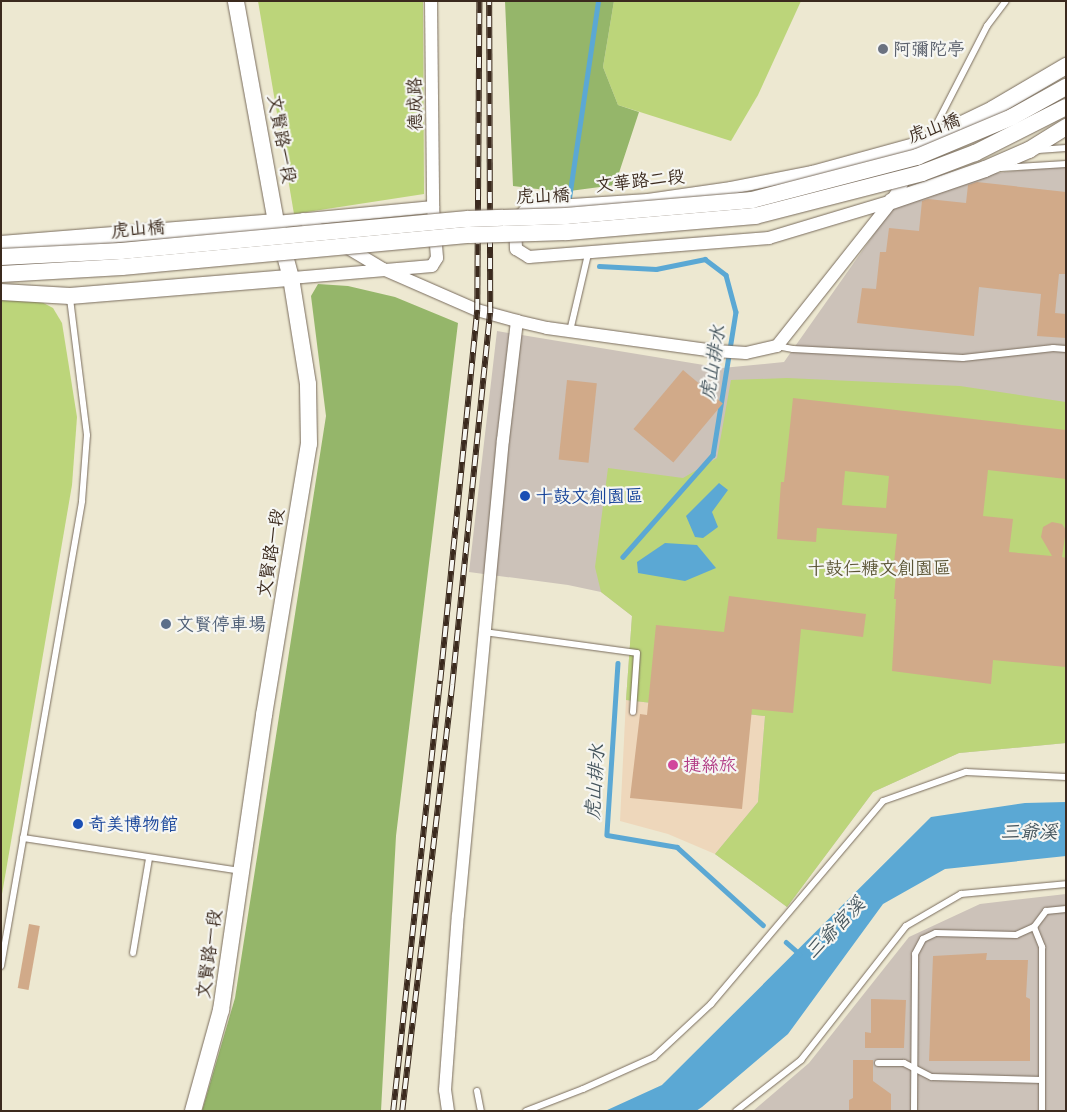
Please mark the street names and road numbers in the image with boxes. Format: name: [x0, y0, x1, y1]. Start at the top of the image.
street label: 德成路: [404, 77, 426, 131]
street label: 文賢路一段: [264, 93, 300, 185]
street label: 虎山橋: [905, 109, 963, 147]
street label: 文華路二段: [594, 166, 686, 196]
street label: 虎山橋: [516, 184, 570, 208]
street label: 虎山橋: [110, 216, 166, 242]
street label: 文賢路一段: [253, 507, 289, 599]
street label: 文賢路一段: [192, 908, 226, 1000]

